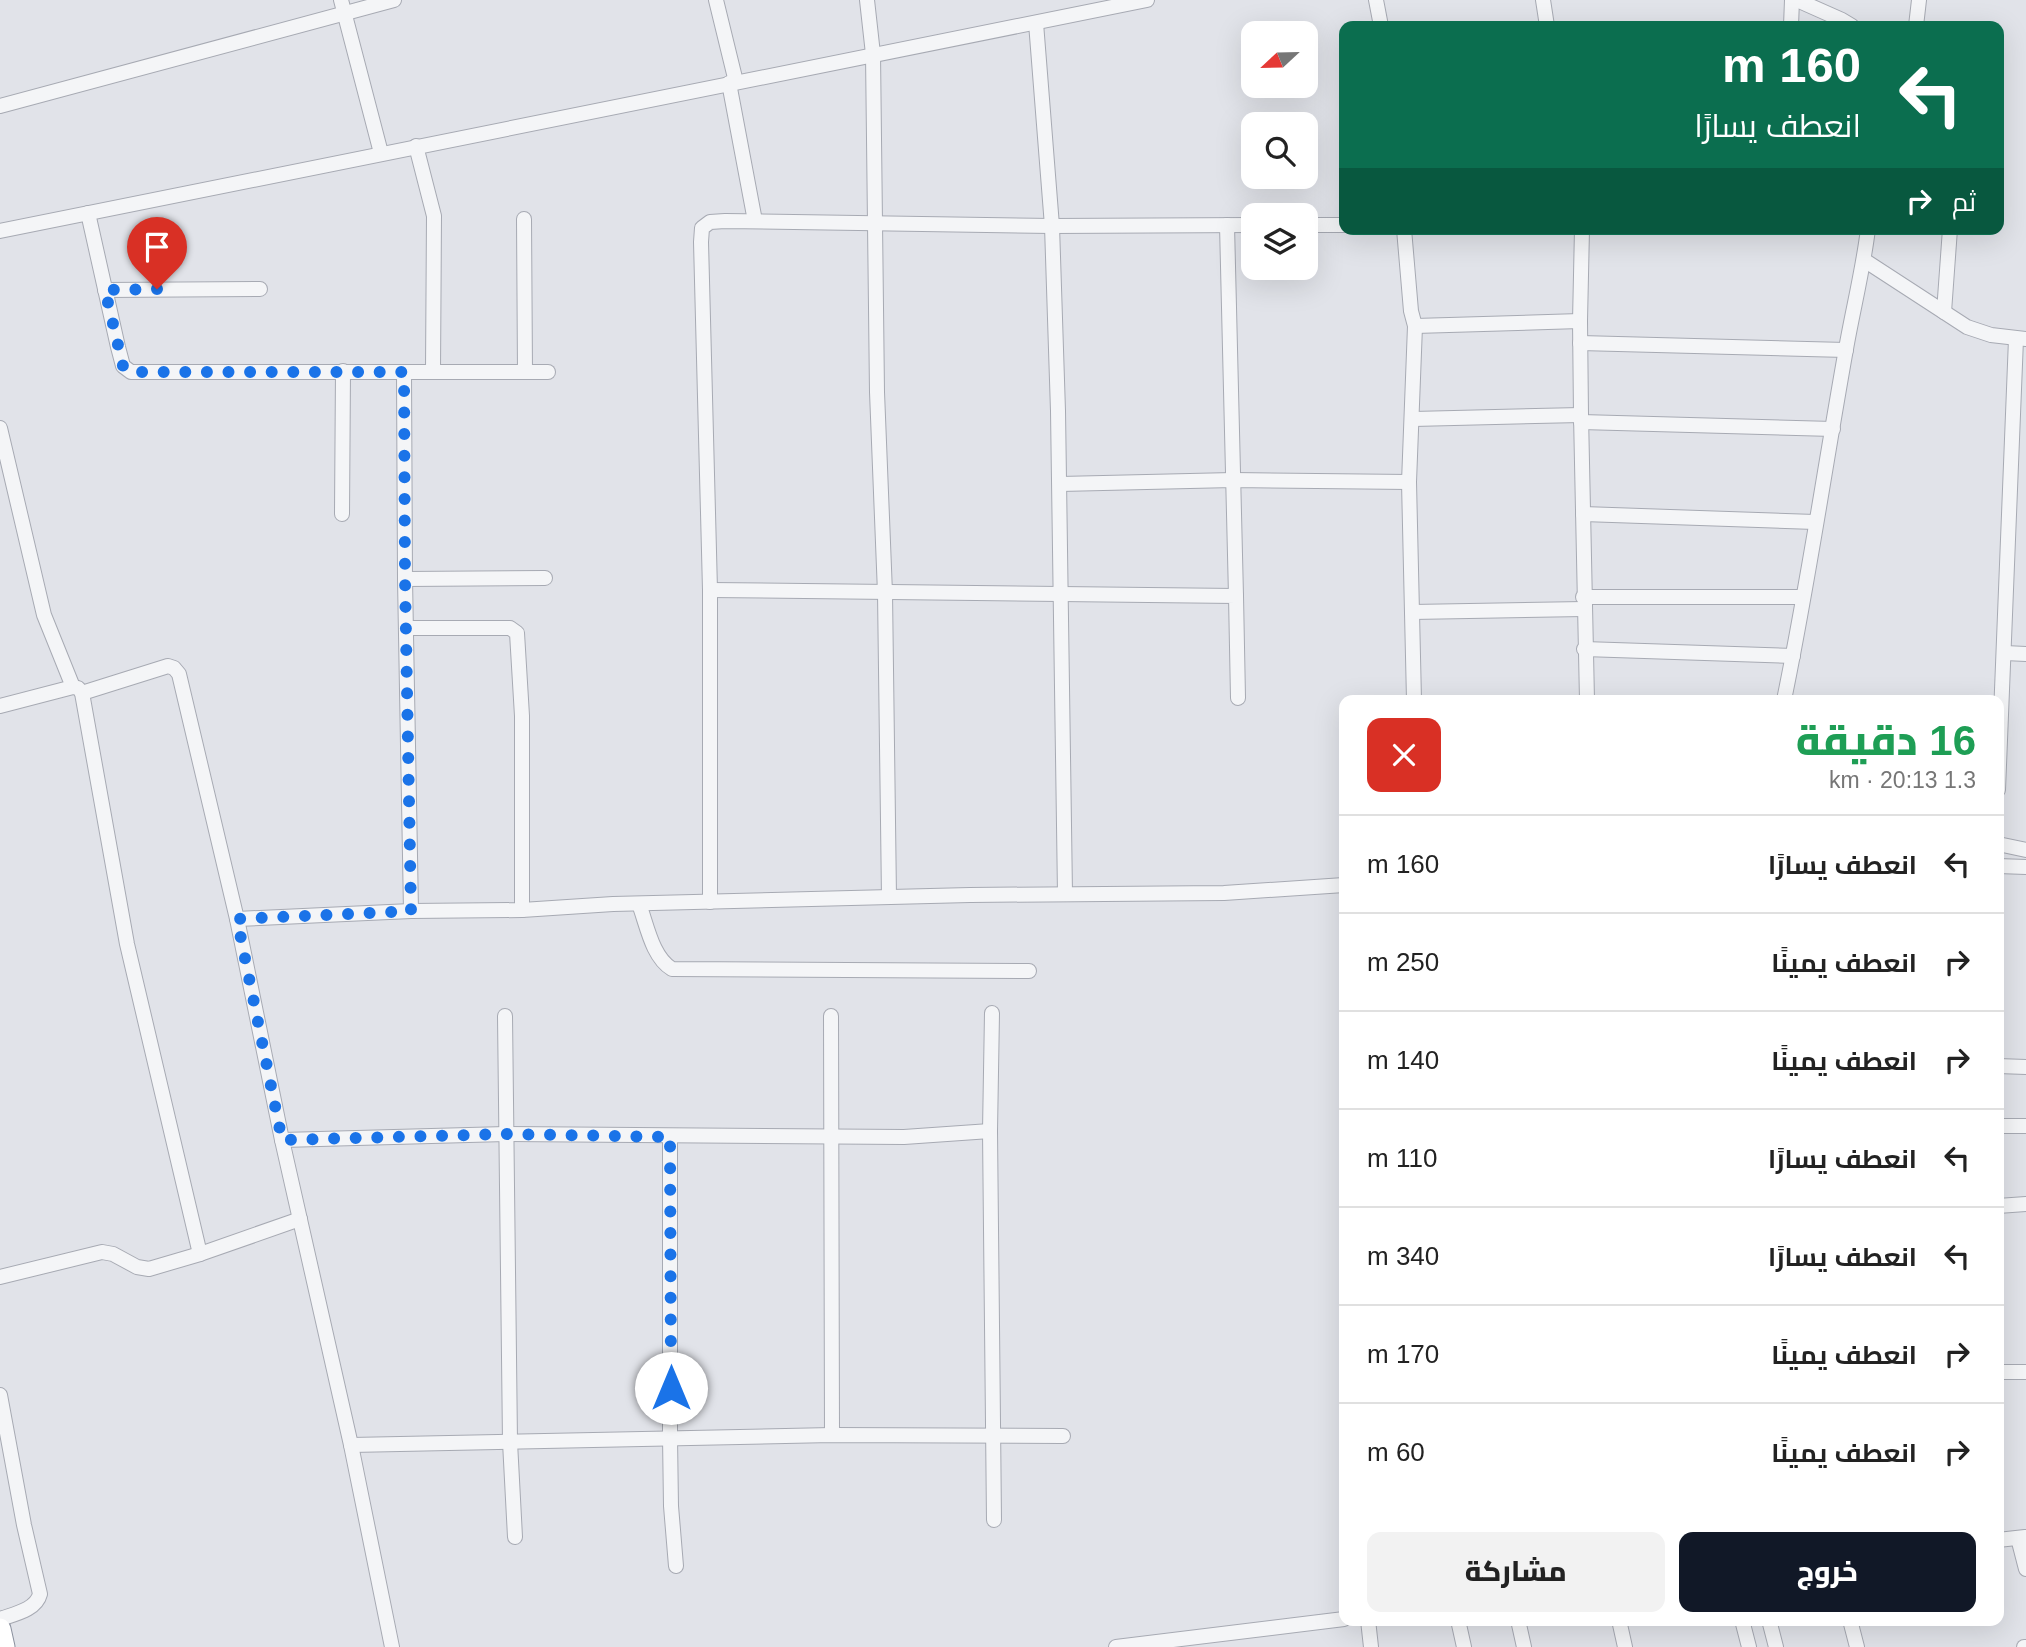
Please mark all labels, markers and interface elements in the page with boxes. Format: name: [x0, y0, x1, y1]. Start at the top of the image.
north arrow: [1241, 21, 1318, 98]
map controls: [1241, 21, 1318, 280]
text: 160 m: [1722, 38, 1861, 92]
icon: left: [1885, 49, 1976, 140]
text: انعطف يسارًا: [1694, 108, 1861, 144]
button: search: [1241, 112, 1318, 189]
icon: right: [1900, 182, 1938, 220]
text: ثم: [1952, 187, 1976, 217]
button: layers: [1241, 203, 1318, 280]
pin: [127, 217, 187, 289]
icon: arrive: [138, 228, 176, 266]
text: 16 دقيقة: [1796, 717, 1976, 764]
button: close: [1367, 718, 1441, 792]
text: 1.3 km · 20:13: [1829, 767, 1976, 793]
icon: left: [1938, 845, 1976, 883]
text: 160 m: [1367, 849, 1439, 879]
text: انعطف يسارًا: [1768, 850, 1917, 880]
icon: right: [1938, 943, 1976, 981]
text: 250 m: [1367, 947, 1439, 977]
text: انعطف يمينًا: [1771, 948, 1917, 978]
icon: right: [1938, 1041, 1976, 1079]
text: 140 m: [1367, 1045, 1439, 1075]
text: انعطف يمينًا: [1771, 1046, 1917, 1076]
icon: left: [1938, 1139, 1976, 1177]
text: 110 m: [1367, 1143, 1437, 1173]
text: انعطف يسارًا: [1768, 1144, 1917, 1174]
icon: left: [1938, 1237, 1976, 1275]
text: 340 m: [1367, 1241, 1439, 1271]
text: انعطف يسارًا: [1768, 1242, 1917, 1272]
icon: right: [1938, 1335, 1976, 1373]
text: 170 m: [1367, 1339, 1439, 1369]
text: انعطف يمينًا: [1771, 1340, 1917, 1370]
position arrow: [634, 1351, 708, 1425]
icon: right: [1938, 1433, 1976, 1471]
text: 60 m: [1367, 1437, 1425, 1467]
text: انعطف يمينًا: [1771, 1438, 1917, 1468]
button: مشاركة: [1367, 1532, 1665, 1612]
button: خروج: [1679, 1532, 1976, 1612]

